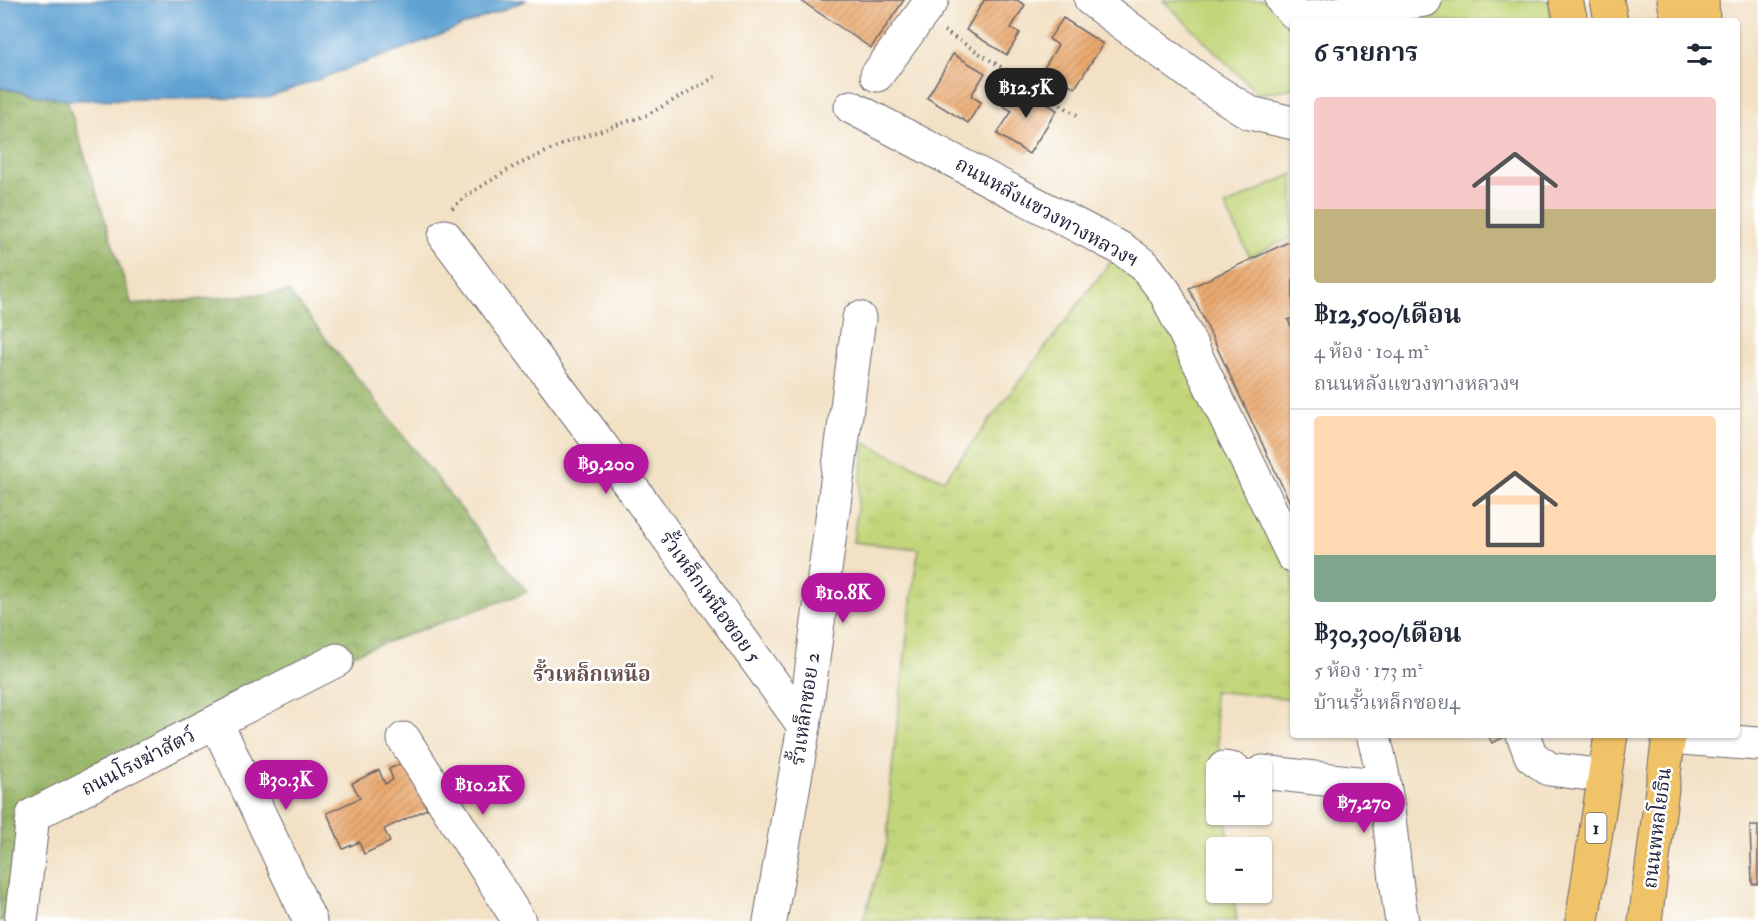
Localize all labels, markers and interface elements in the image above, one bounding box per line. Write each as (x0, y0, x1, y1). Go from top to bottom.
text: 6 รายการ (1314, 37, 1418, 69)
icon: filters (1683, 38, 1716, 71)
pin: ฿12.5K (977, 68, 1075, 119)
text: ฿12.5K (999, 75, 1053, 100)
icon: home (1461, 136, 1569, 244)
street label: ถนนหลังแขวงทางหลวงฯ (951, 151, 1143, 273)
text: ฿12,500/เดือน (1314, 299, 1461, 331)
text: 4 ห้อง · 104 m² (1314, 339, 1429, 364)
text: ถนนหลังแขวงทางหลวงฯ (1314, 371, 1520, 396)
pin: ฿9,200 (557, 444, 655, 495)
text: ฿9,200 (578, 451, 634, 476)
icon: home (1461, 455, 1569, 563)
street label: รั้วเหล็กเหนือซอย 5 (654, 524, 769, 668)
pin: ฿10.8K (794, 573, 892, 624)
text: ฿10.8K (815, 580, 871, 605)
text: ฿30,300/เดือน (1314, 618, 1461, 650)
street label: รั้วเหล็กซอย 2 (782, 650, 825, 767)
district label: รั้วเหล็กเหนือ (533, 658, 651, 688)
text: 5 ห้อง · 173 m² (1314, 658, 1423, 683)
text: บ้านรั้วเหล็กซอย4 (1314, 690, 1460, 715)
street label: ถนนโรงฆ่าสัตว์ (76, 721, 200, 801)
map controls (1206, 759, 1272, 903)
button: + (1206, 759, 1272, 825)
pin: ฿30.3K (237, 760, 335, 811)
pin: ฿10.2K (434, 765, 532, 816)
street label: ถนนพหลโยธิน (1635, 766, 1677, 890)
text: ฿30.3K (259, 767, 313, 792)
text: ฿10.2K (455, 772, 511, 797)
pin: ฿7,270 (1315, 783, 1413, 834)
text: ฿7,270 (1337, 790, 1391, 815)
road number: 1 (1586, 813, 1606, 843)
button: − (1206, 837, 1272, 903)

